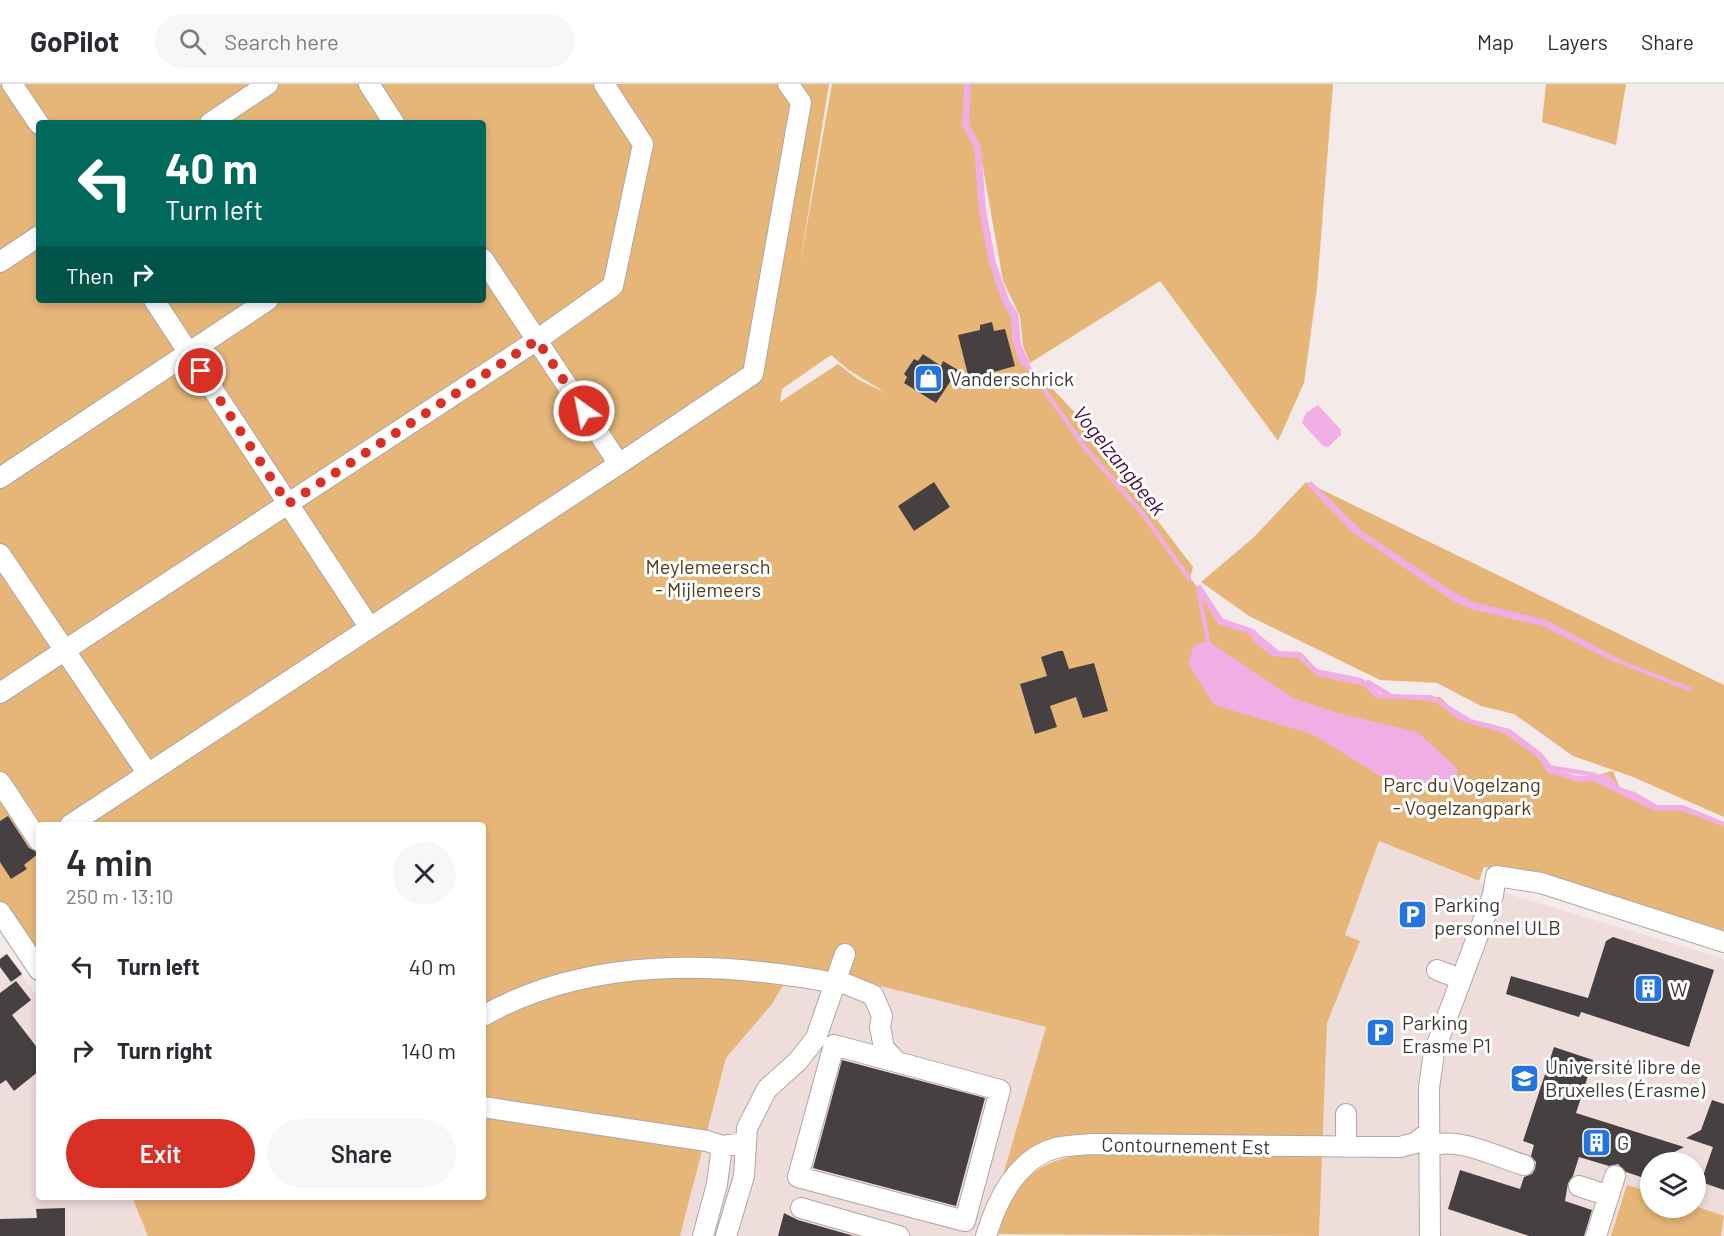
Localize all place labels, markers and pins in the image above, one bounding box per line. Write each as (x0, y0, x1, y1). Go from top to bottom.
pin (175, 345, 226, 396)
shop icon: Vanderschrick (913, 362, 945, 394)
place label: Vanderschrick (950, 366, 1074, 390)
place label: Parking personnel ULB (1434, 892, 1561, 939)
parking icon: Parking personnel ULB (1397, 899, 1429, 931)
building icon: W (1633, 973, 1665, 1005)
place label: W (1670, 977, 1688, 1001)
place label: Parking Erasme P1 (1402, 1010, 1491, 1057)
parking icon: Parking Erasme P1 (1365, 1017, 1397, 1049)
place label: Université libre de Bruxelles (Érasme) (1545, 1054, 1706, 1101)
school or university icon: Université libre de Bruxelles (Érasme) (1508, 1062, 1540, 1094)
building icon: G (1580, 1126, 1612, 1158)
place label: G (1617, 1130, 1629, 1154)

